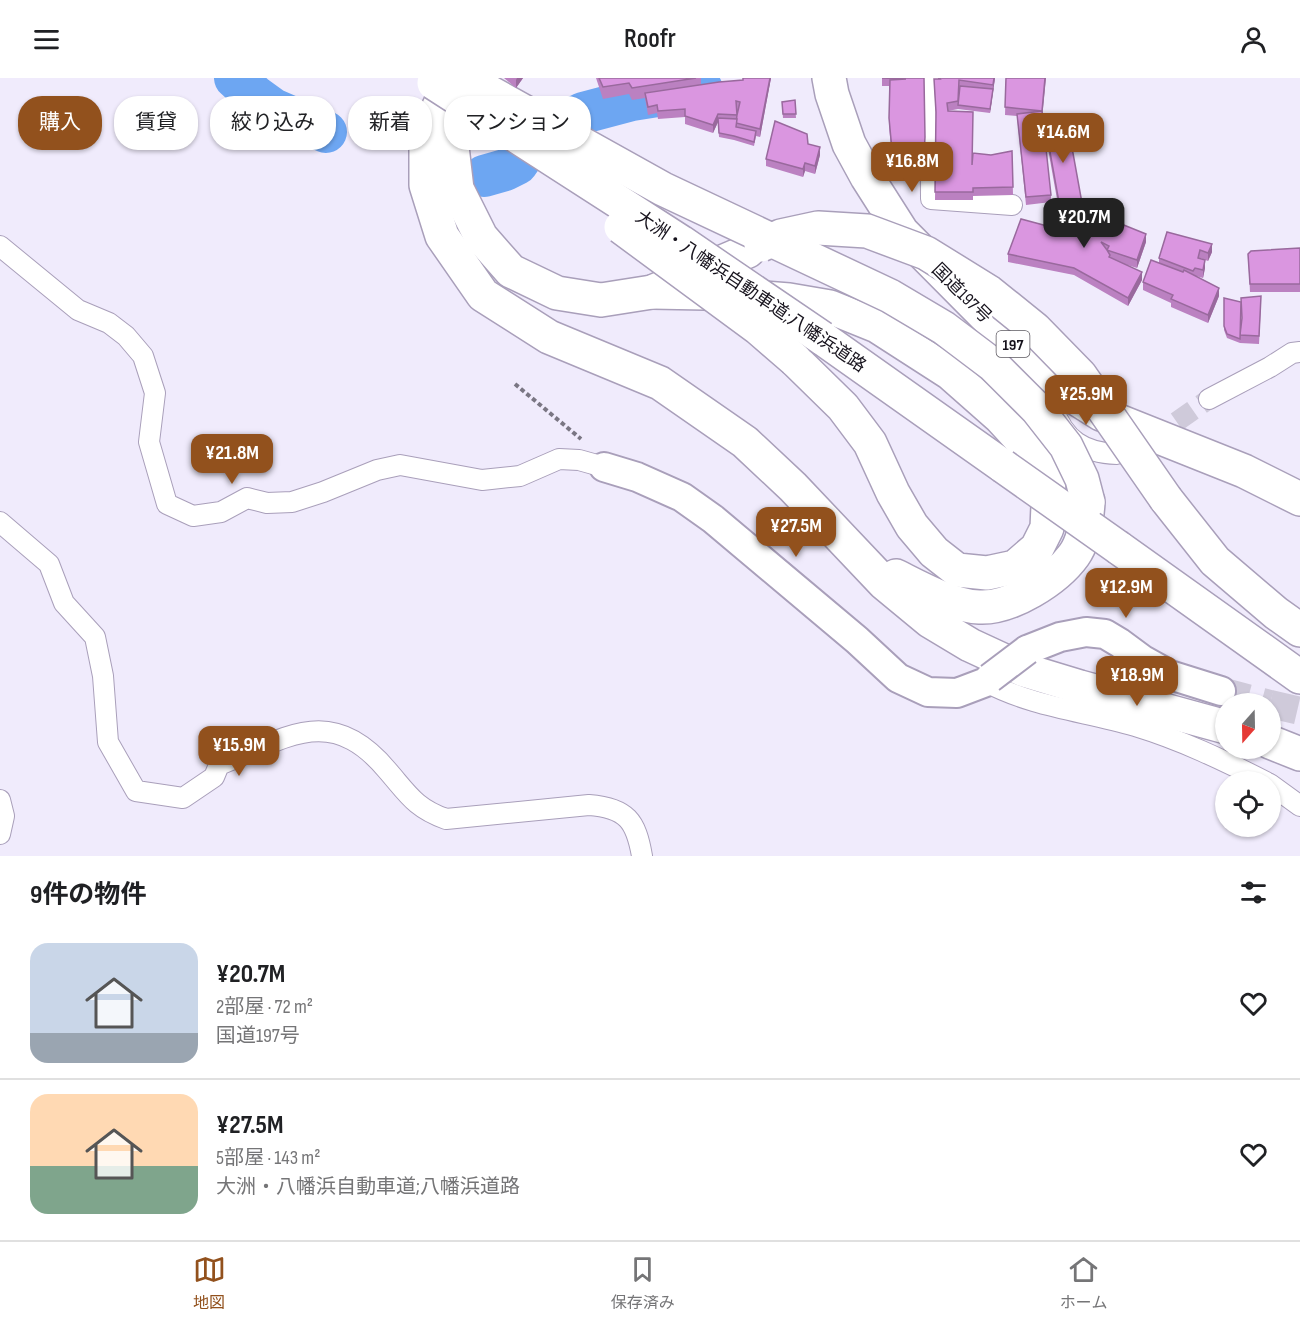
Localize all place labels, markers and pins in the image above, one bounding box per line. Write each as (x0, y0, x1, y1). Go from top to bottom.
pin: ¥14.6M (1014, 113, 1112, 164)
pin: ¥16.8M (863, 142, 961, 193)
pin: ¥20.7M (1035, 198, 1133, 249)
pin: ¥25.9M (1037, 375, 1135, 426)
pin: ¥21.8M (183, 434, 281, 485)
pin: ¥27.5M (747, 507, 845, 558)
pin: ¥12.9M (1077, 568, 1175, 619)
pin: ¥18.9M (1088, 656, 1186, 707)
pin: ¥15.9M (190, 726, 288, 777)

